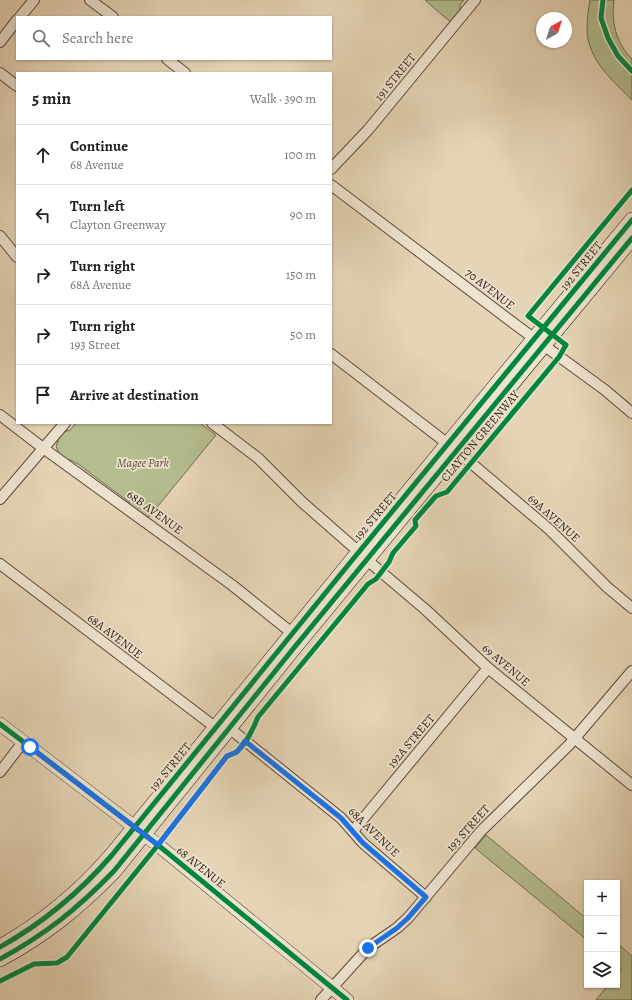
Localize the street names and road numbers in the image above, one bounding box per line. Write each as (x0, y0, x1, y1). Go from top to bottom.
street label: 191 STREET (371, 49, 419, 104)
street label: 192 STREET (556, 238, 606, 294)
street label: 70 AVENUE (462, 265, 518, 313)
street label: CLAYTON GREENWAY (437, 387, 523, 485)
street label: 68B AVENUE (124, 486, 186, 538)
street label: 192 STREET (350, 488, 400, 544)
street label: 69A AVENUE (524, 490, 584, 546)
street label: 68A AVENUE (84, 610, 146, 662)
street label: 69 AVENUE (479, 640, 533, 690)
street label: 192A STREET (384, 710, 439, 771)
street label: 192 STREET (145, 739, 195, 795)
street label: 193 STREET (443, 801, 494, 855)
street label: 68A AVENUE (345, 803, 403, 861)
street label: 68 AVENUE (173, 842, 229, 892)

